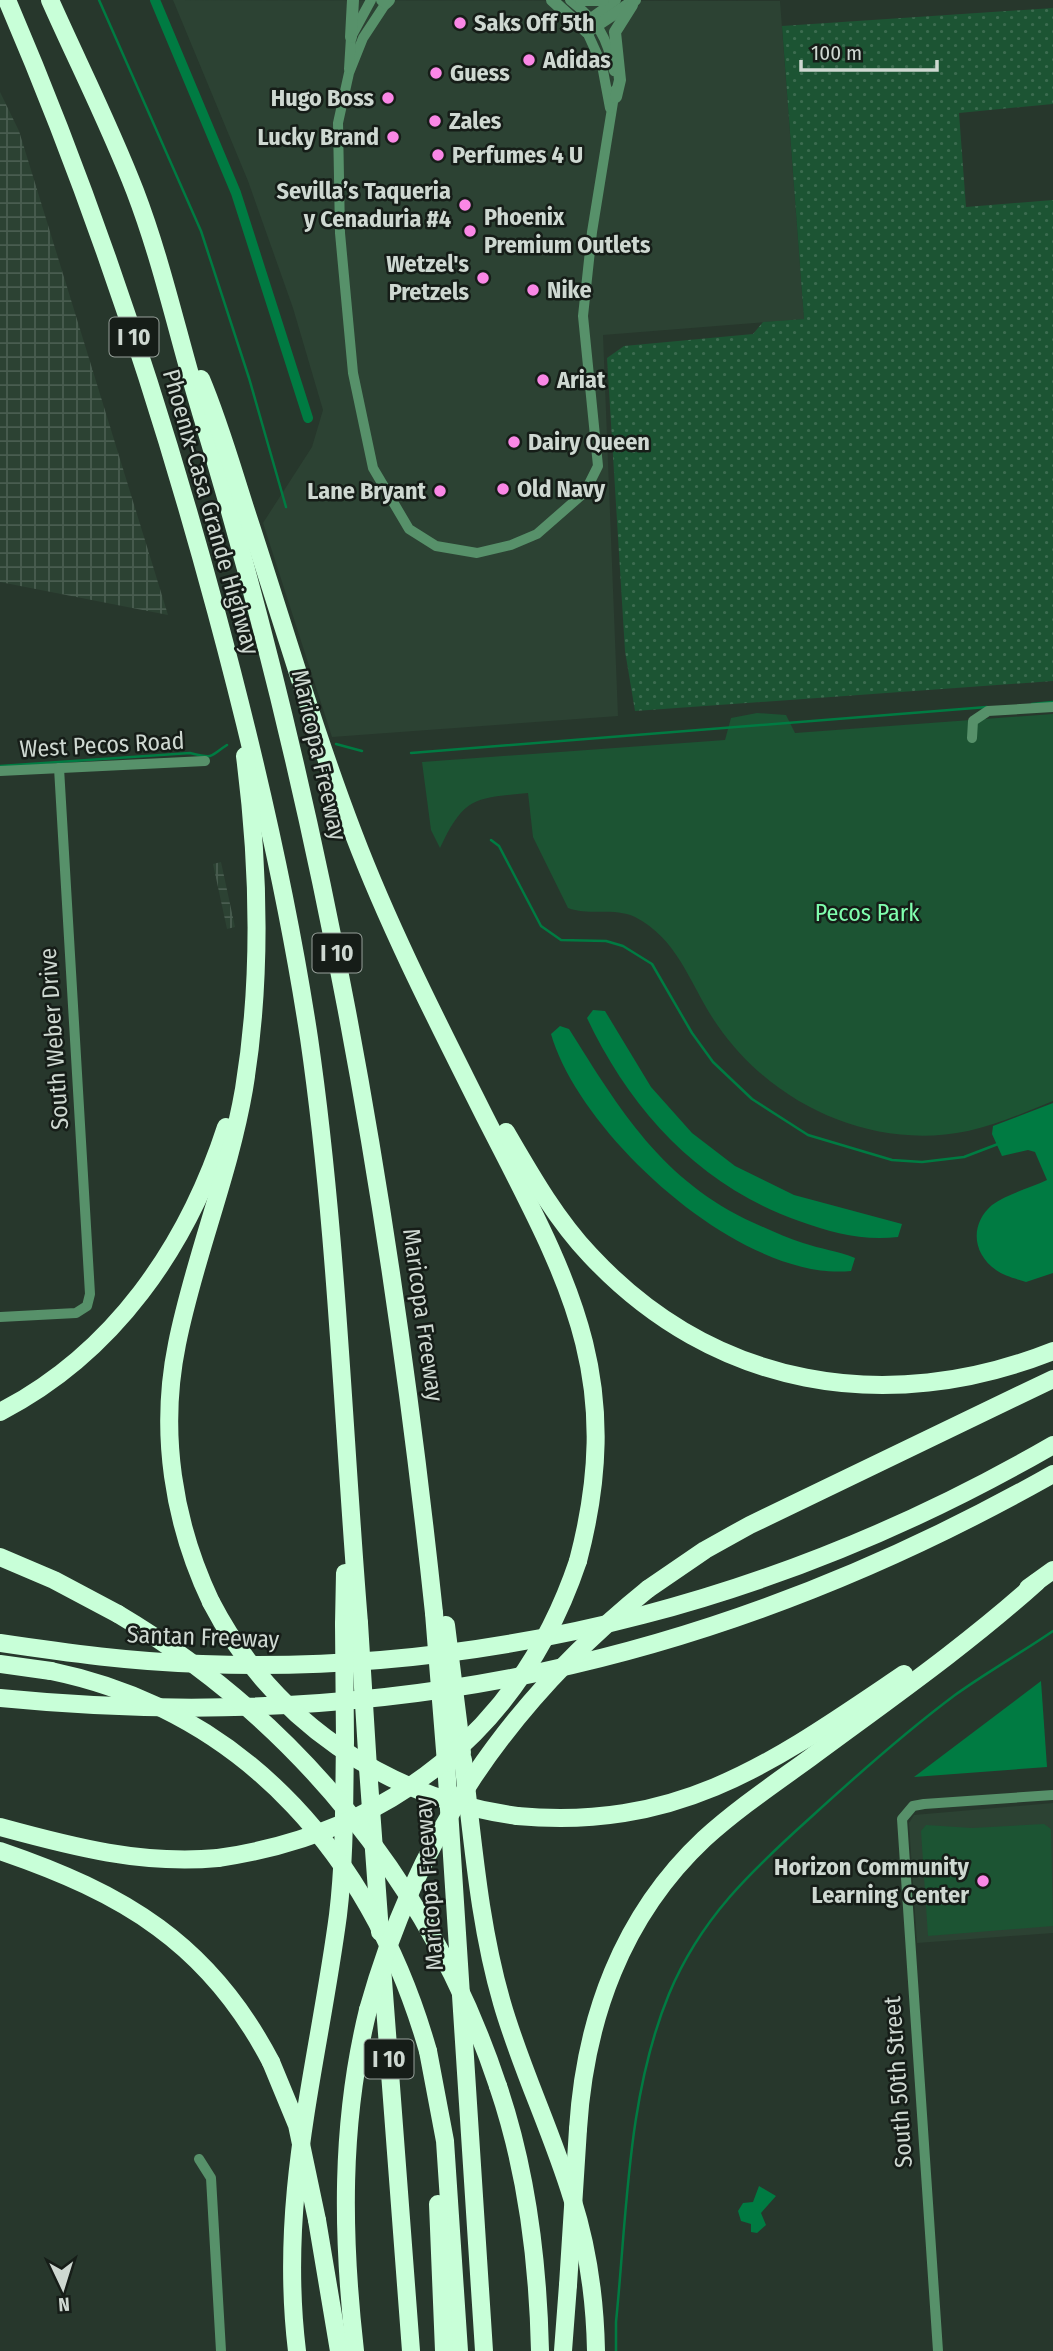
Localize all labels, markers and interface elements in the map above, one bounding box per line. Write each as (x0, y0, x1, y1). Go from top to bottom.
place label: Saks Off 5th (474, 9, 594, 37)
marker: Saks Off 5th (452, 15, 468, 31)
scale bar (801, 28, 937, 72)
text: 100 m (811, 40, 862, 66)
place label: Adidas (542, 46, 611, 74)
marker: Adidas (521, 52, 537, 68)
place label: Guess (450, 59, 510, 87)
marker: Guess (428, 65, 444, 81)
place label: Hugo Boss (271, 84, 374, 112)
marker: Hugo Boss (380, 90, 396, 106)
place label: Zales (449, 107, 502, 135)
marker: Zales (427, 113, 443, 129)
place label: Lucky Brand (258, 123, 379, 151)
marker: Lucky Brand (385, 129, 401, 145)
place label: Perfumes 4 U (452, 141, 583, 169)
marker: Perfumes 4 U (430, 147, 446, 163)
place label: Sevilla’s Taqueria y Cenaduria #4 (277, 177, 451, 233)
marker: Sevilla’s Taqueria y Cenaduria #4 (457, 197, 473, 213)
place label: Phoenix Premium Outlets (484, 203, 651, 259)
marker: Phoenix Premium Outlets (462, 223, 478, 239)
place label: Wetzel's Pretzels (386, 250, 469, 306)
marker: Wetzel's Pretzels (475, 270, 491, 286)
place label: Nike (547, 276, 592, 304)
marker: Nike (525, 282, 541, 298)
road number: I 10 (110, 318, 158, 356)
street label: Phoenix-Casa Grande Highway (157, 366, 265, 658)
place label: Ariat (556, 366, 606, 394)
marker: Ariat (535, 372, 551, 388)
place label: Dairy Queen (528, 428, 650, 456)
marker: Dairy Queen (506, 434, 522, 450)
place label: Old Navy (517, 475, 606, 503)
place label: Lane Bryant (307, 477, 427, 505)
marker: Old Navy (495, 481, 511, 497)
marker: Lane Bryant (432, 483, 448, 499)
street label: Maricopa Freeway (286, 667, 352, 843)
street label: West Pecos Road (19, 727, 185, 763)
park label: Pecos Park (815, 899, 920, 927)
road number: I 10 (312, 934, 362, 972)
street label: South Weber Drive (34, 947, 74, 1131)
street label: Maricopa Freeway (397, 1227, 449, 1404)
street label: Santan Freeway (126, 1620, 280, 1654)
street label: Maricopa Freeway (409, 1796, 449, 1972)
place label: Horizon Community Learning Center (774, 1853, 970, 1909)
marker: Horizon Community Learning Center (975, 1873, 991, 1889)
street label: South 50th Street (878, 1995, 918, 2169)
road number: I 10 (364, 2040, 414, 2078)
north arrow (28, 2253, 98, 2323)
text: N (58, 2293, 71, 2316)

